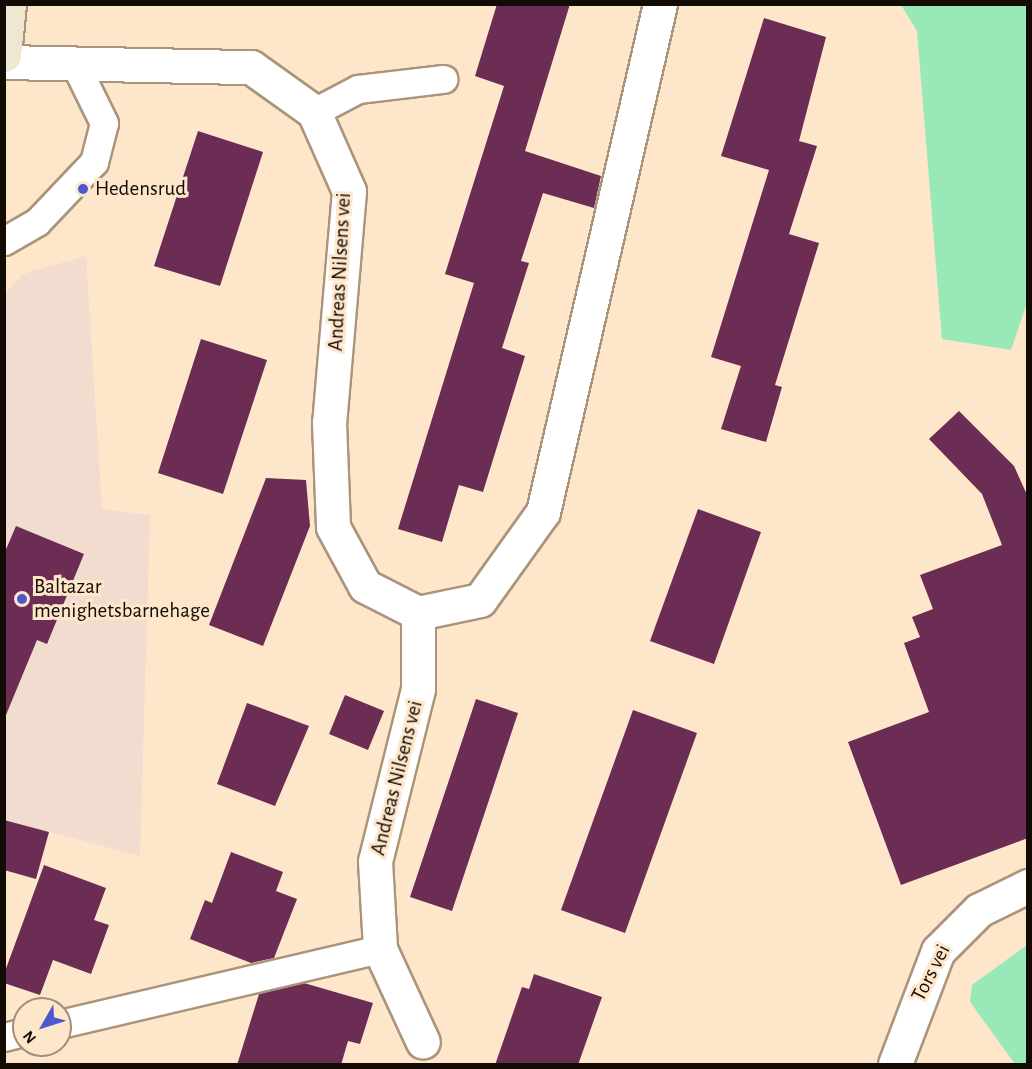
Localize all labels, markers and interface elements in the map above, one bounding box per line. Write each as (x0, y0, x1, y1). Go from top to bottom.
place label: Hedensrud (95, 176, 186, 202)
marker: Hedensrud (76, 182, 90, 196)
street label: Andreas Nilsens vei (323, 192, 357, 352)
place label: Baltazar menighetsbarnehage (34, 574, 210, 624)
marker: Baltazar menighetsbarnehage (15, 592, 29, 606)
street label: Andreas Nilsens vei (366, 698, 428, 858)
street label: Tors vei (906, 940, 956, 1006)
north arrow (12, 997, 72, 1057)
text: N (20, 1028, 39, 1046)

